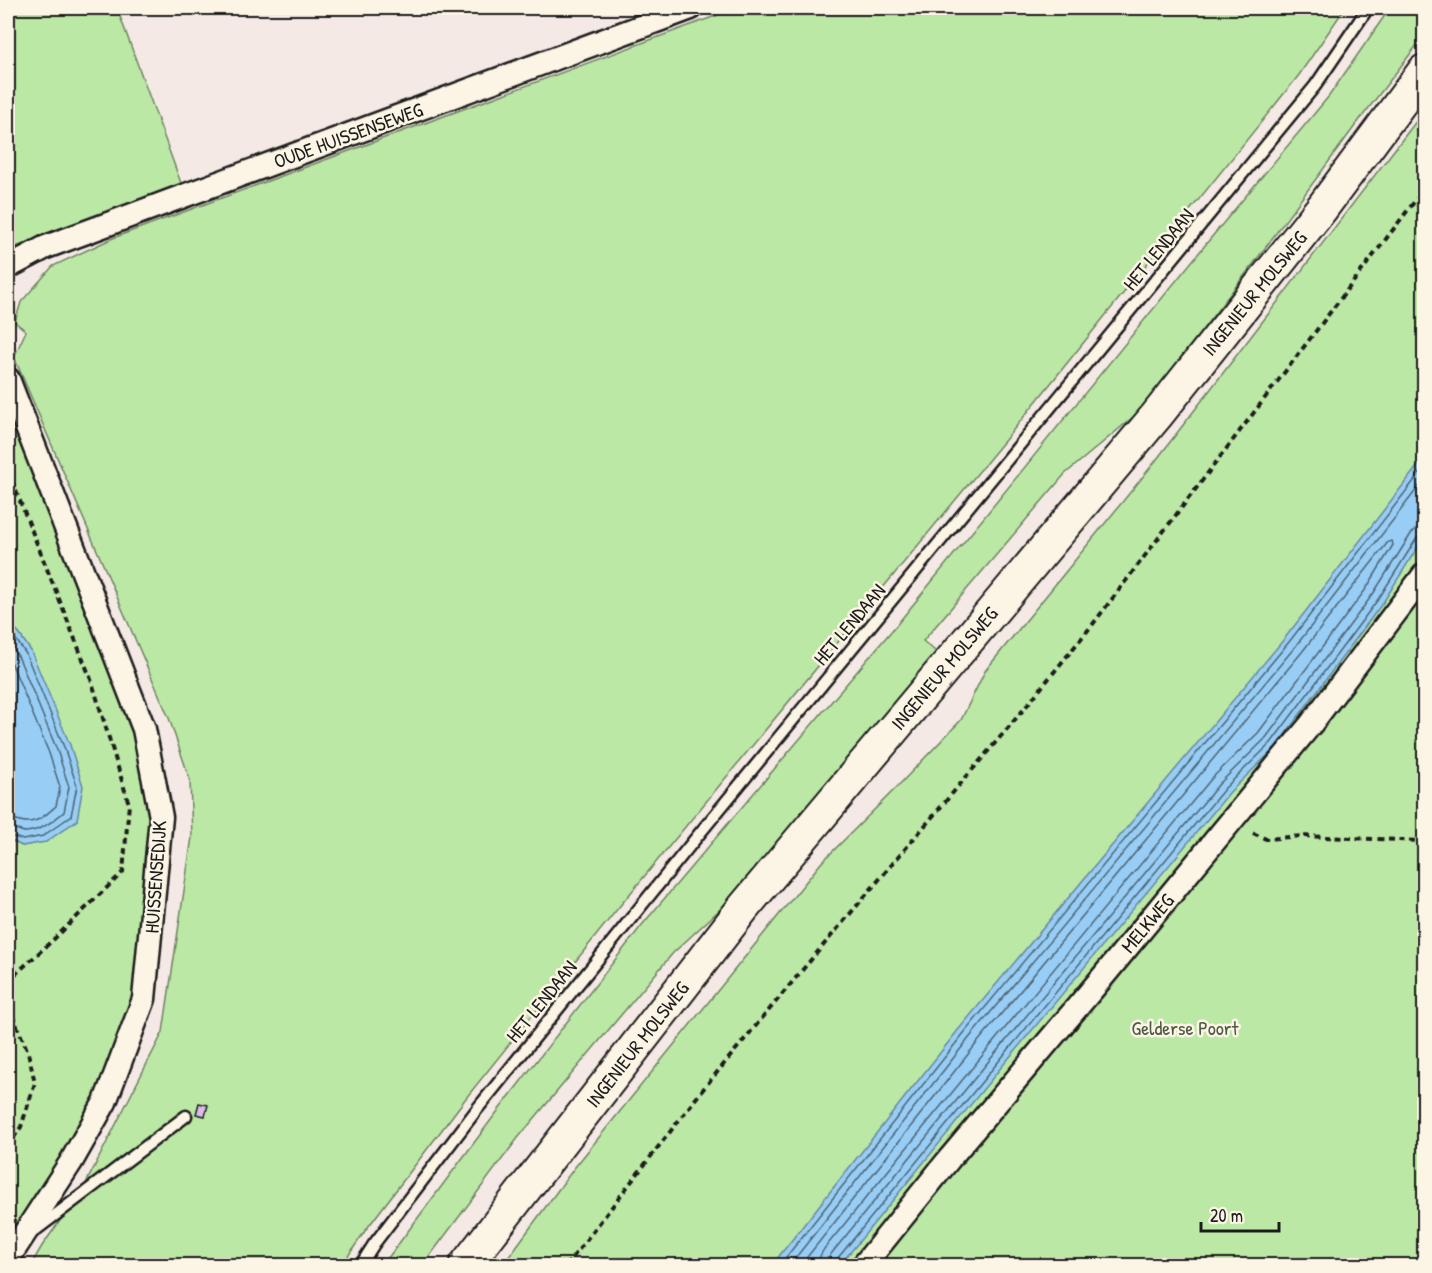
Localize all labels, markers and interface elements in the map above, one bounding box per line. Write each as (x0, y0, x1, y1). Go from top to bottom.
street label: OUDE HUISSENSEWEG (270, 95, 427, 174)
street label: HET LENDAAN (1116, 202, 1200, 296)
street label: INGENIEUR MOLSWEG (1195, 225, 1313, 361)
street label: HET LENDAAN (807, 577, 891, 671)
street label: INGENIEUR MOLSWEG (884, 600, 1004, 735)
street label: HUISSENSEDIJK (138, 819, 172, 934)
street label: MELKWEG (1114, 887, 1180, 958)
street label: HET LENDAAN (499, 954, 583, 1048)
street label: INGENIEUR MOLSWEG (579, 975, 695, 1113)
park label: Gelderse Poort (1132, 1014, 1240, 1041)
scale bar (1201, 1195, 1279, 1233)
text: 20 m (1210, 1203, 1243, 1228)

